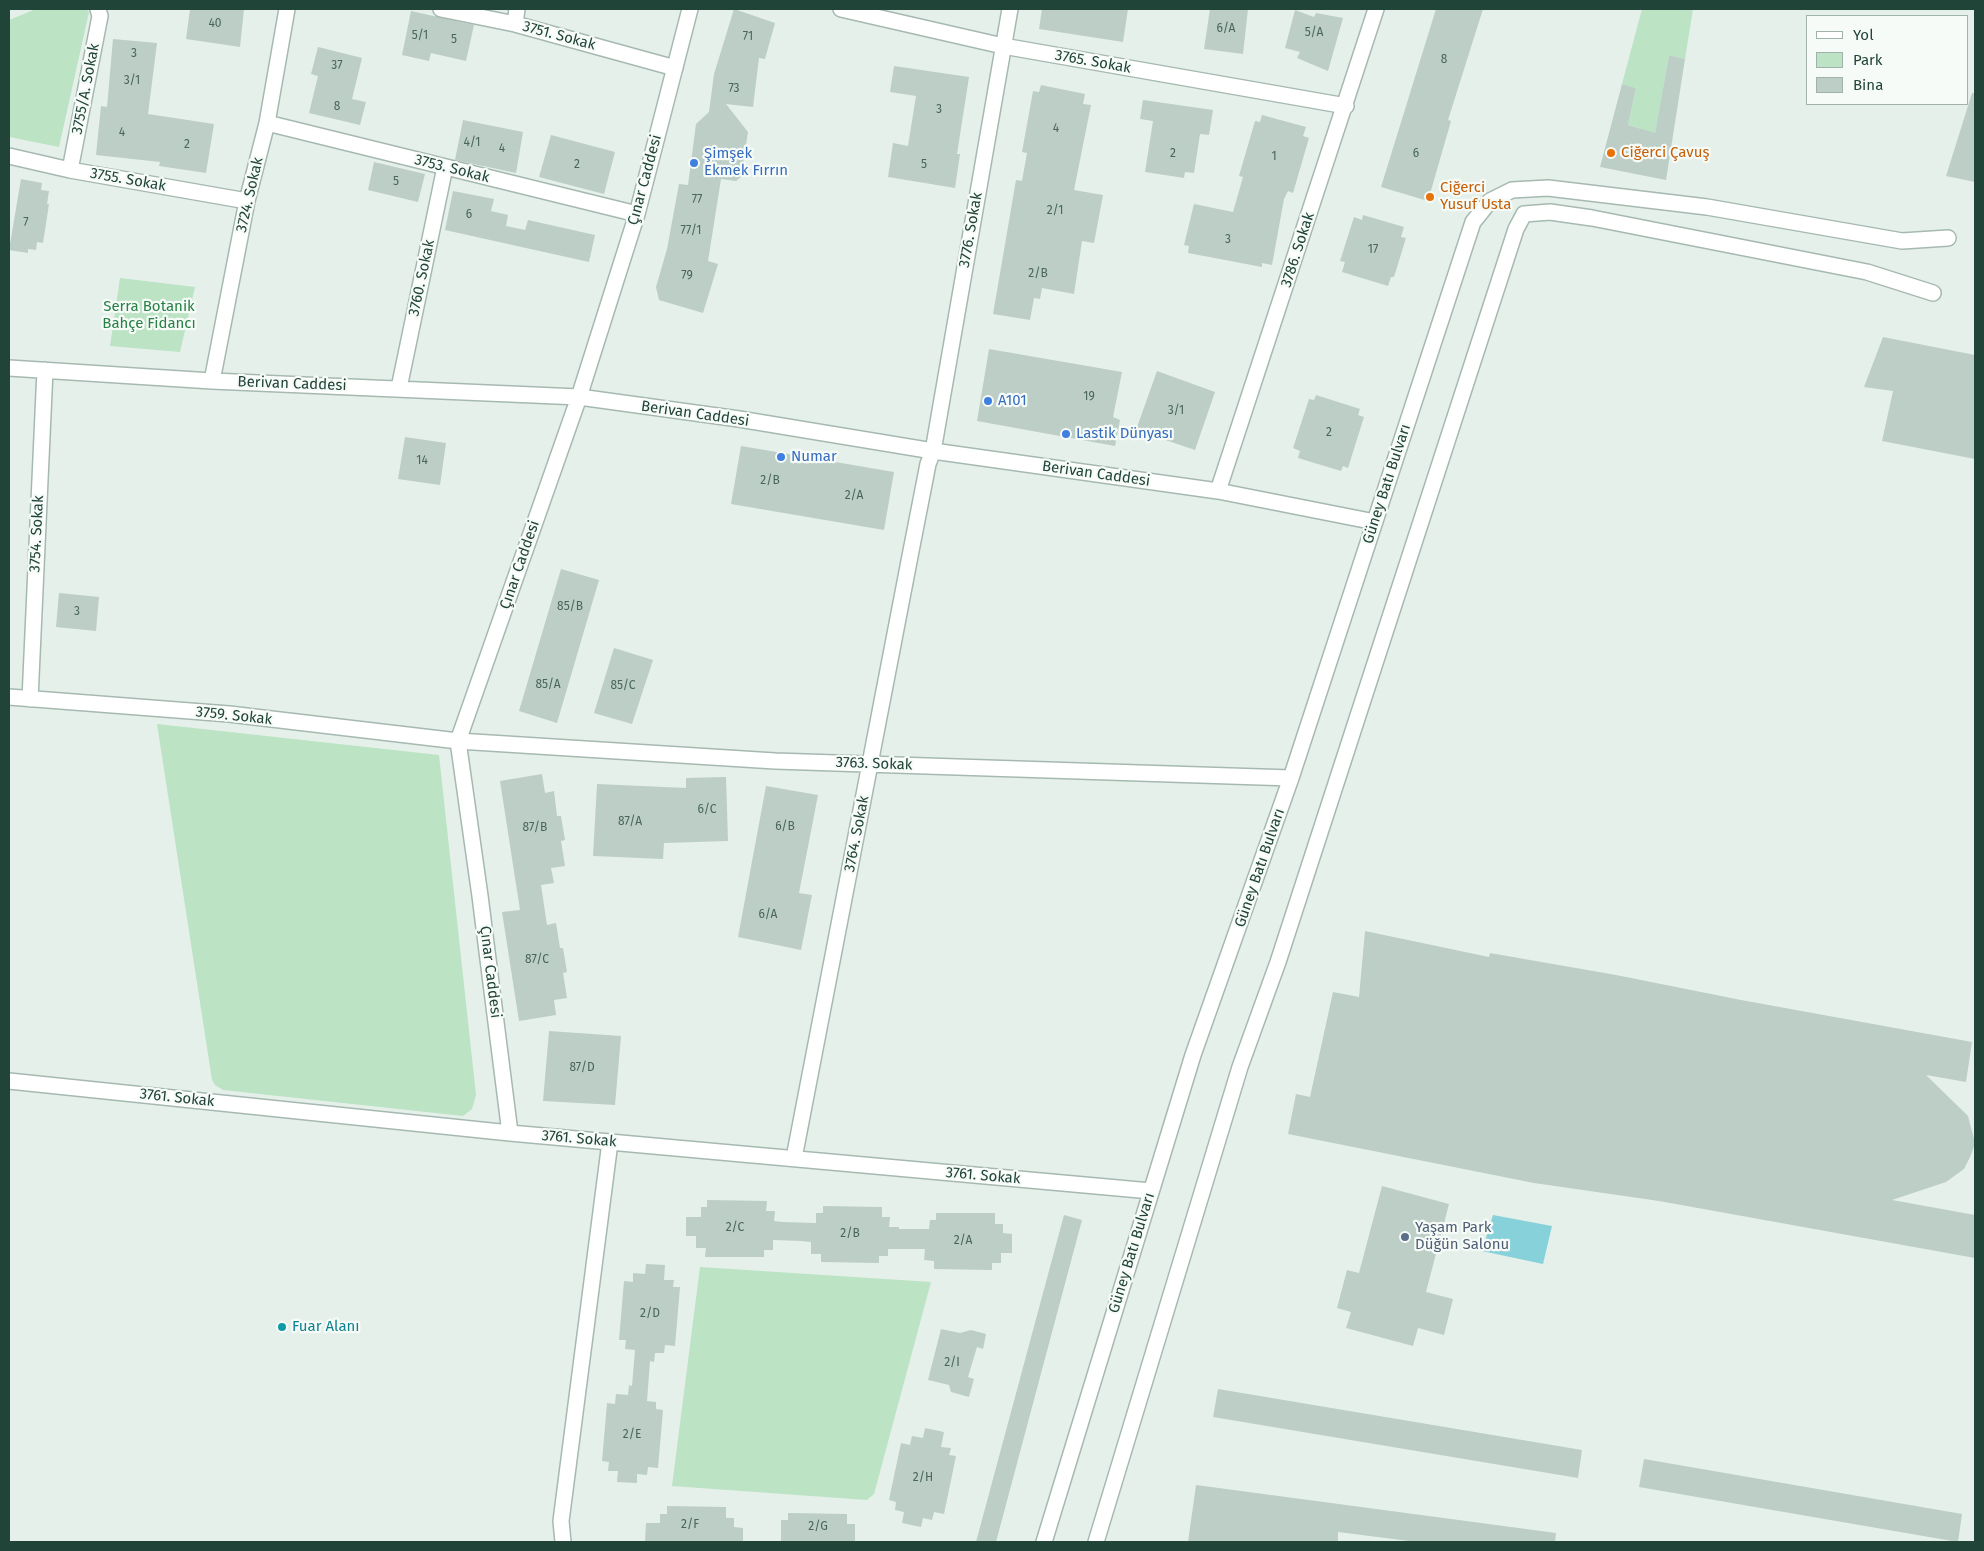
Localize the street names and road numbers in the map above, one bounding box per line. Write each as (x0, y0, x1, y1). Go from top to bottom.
street label: 3751. Sokak (520, 18, 598, 54)
street label: 3755/A. Sokak (68, 42, 104, 136)
street label: 3765. Sokak (1054, 46, 1132, 78)
street label: Çınar Caddesi (624, 133, 666, 227)
street label: 3753. Sokak (413, 151, 491, 187)
street label: 3724. Sokak (233, 156, 267, 234)
street label: 3755. Sokak (89, 164, 167, 196)
street label: 3776. Sokak (956, 191, 986, 269)
street label: 3786. Sokak (1277, 210, 1319, 290)
street label: 3760. Sokak (405, 238, 439, 318)
street label: Berivan Caddesi (237, 373, 347, 395)
street label: Berivan Caddesi (640, 397, 750, 431)
street label: Güney Batı Bulvarı (1359, 422, 1415, 546)
street label: Berivan Caddesi (1041, 457, 1151, 491)
street label: 3754. Sokak (26, 495, 48, 573)
street label: Çınar Caddesi (496, 518, 544, 612)
street label: 3759. Sokak (195, 703, 273, 729)
street label: 3763. Sokak (835, 754, 913, 774)
street label: 3764. Sokak (841, 794, 873, 874)
street label: Güney Batı Bulvarı (1231, 806, 1289, 930)
street label: Çınar Caddesi (475, 925, 505, 1019)
street label: 3761. Sokak (139, 1085, 215, 1111)
street label: 3761. Sokak (541, 1127, 617, 1151)
street label: 3761. Sokak (945, 1164, 1021, 1188)
street label: Güney Batı Bulvarı (1105, 1191, 1159, 1315)

